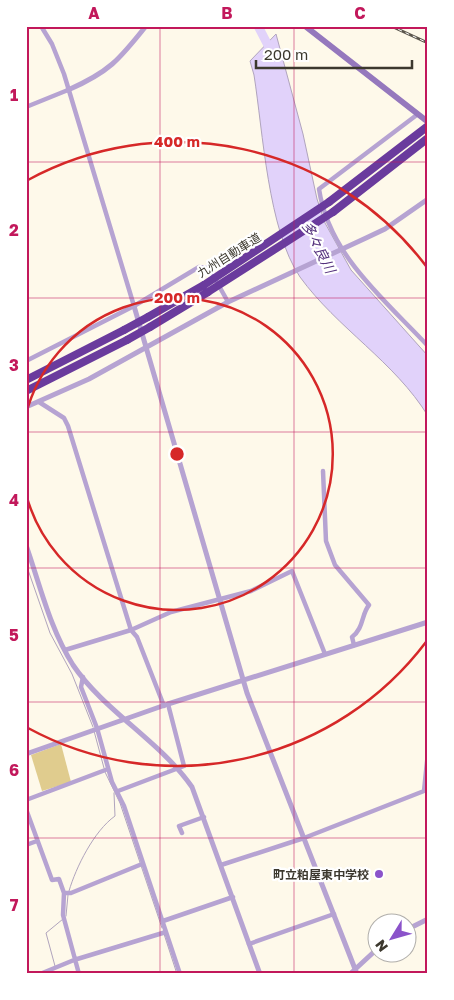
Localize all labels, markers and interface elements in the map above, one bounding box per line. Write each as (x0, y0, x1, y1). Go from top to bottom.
text: A (88, 3, 100, 23)
text: B (221, 3, 233, 23)
text: C (354, 3, 366, 23)
scale bar (256, 38, 413, 70)
text: 200 m (264, 45, 308, 63)
text: 1 (10, 85, 18, 105)
text: 400 m (154, 132, 200, 150)
water label: 多々良川 (299, 218, 340, 278)
text: 2 (9, 220, 19, 240)
street label: 九州自動車道 (194, 230, 264, 280)
text: 200 m (154, 288, 200, 306)
text: 3 (9, 355, 19, 375)
centre of rings (168, 445, 186, 463)
text: 4 (9, 490, 19, 510)
text: 5 (9, 625, 19, 645)
text: 6 (9, 760, 19, 780)
place label: 町立粕屋東中学校 (273, 867, 369, 882)
marker: 町立粕屋東中学校 (373, 868, 385, 880)
text: 7 (10, 895, 19, 915)
north arrow (366, 912, 416, 962)
text: N (371, 937, 391, 955)

